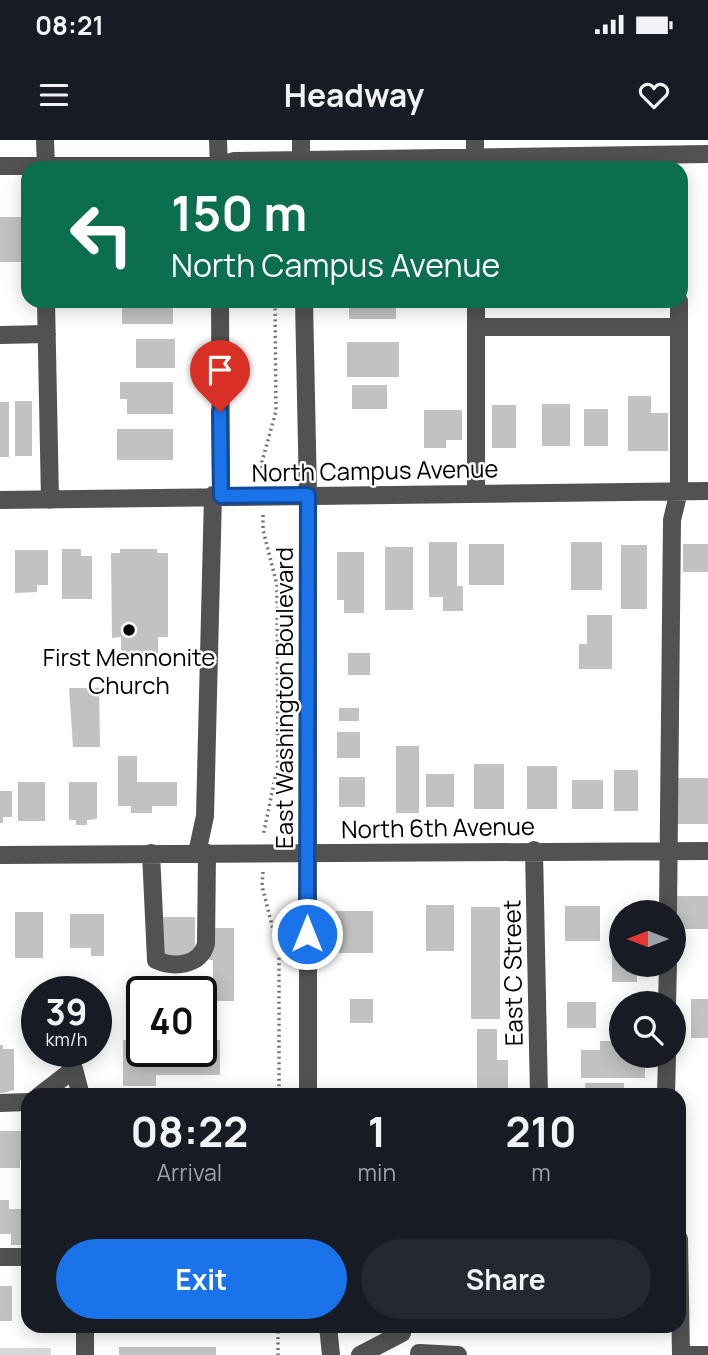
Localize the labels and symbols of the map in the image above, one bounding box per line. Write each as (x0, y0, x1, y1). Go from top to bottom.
pin (190, 340, 250, 412)
street label: North Campus Avenue (251, 451, 499, 489)
street label: East Washington Boulevard (267, 547, 300, 849)
marker: First Mennonite Church (121, 622, 137, 638)
place label: First Mennonite Church (43, 640, 215, 701)
street label: North 6th Avenue (341, 809, 535, 845)
position arrow (270, 897, 344, 971)
street label: East C Street (494, 899, 530, 1047)
north arrow (609, 900, 686, 976)
speed limit sign: 40 (126, 976, 217, 1067)

